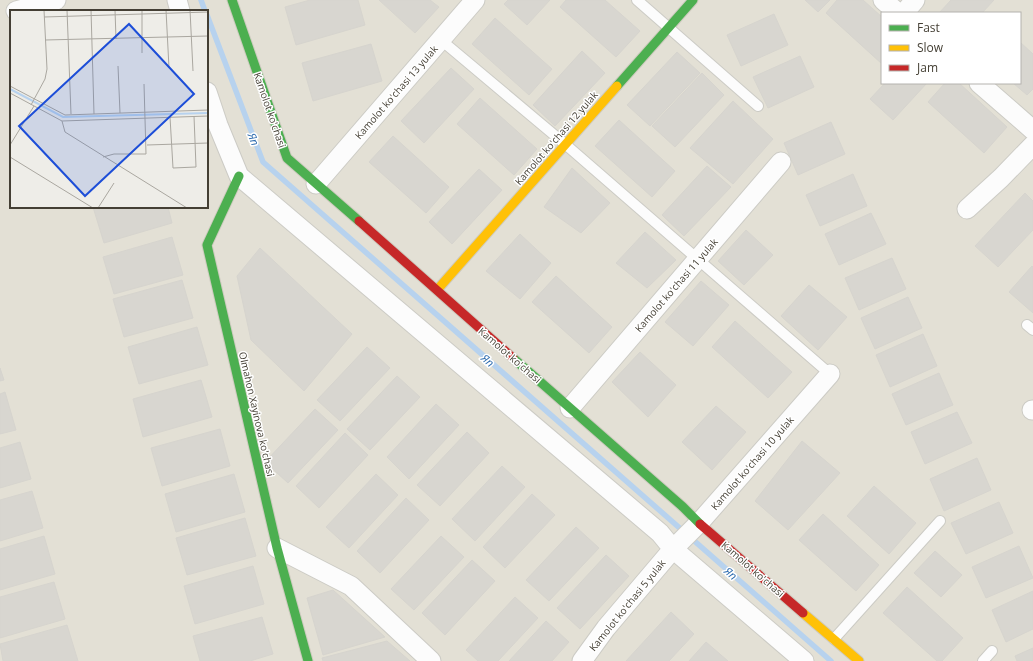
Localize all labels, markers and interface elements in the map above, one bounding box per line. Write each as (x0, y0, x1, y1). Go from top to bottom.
inset map (10, 10, 208, 208)
legend (881, 12, 1021, 84)
text: Fast (917, 19, 940, 36)
text: Slow (917, 39, 944, 56)
street label: Kamolot ko'chasi 13 yulak (351, 42, 441, 142)
text: Jam (916, 59, 938, 76)
street label: Kamolot ko'chasi (251, 70, 289, 150)
street label: Kamolot ko'chasi 12 yulak (511, 88, 601, 188)
water label: Яп (244, 129, 263, 148)
street label: Kamolot ko'chasi 11 yulak (631, 235, 721, 335)
street label: Kamolot ko'chasi (476, 324, 544, 386)
street label: Olmahon Xayinova ko'chasi (236, 350, 278, 478)
water label: Яп (478, 350, 498, 370)
street label: Kamolot ko'chasi 10 yulak (707, 413, 797, 513)
street label: Kamolot ko'chasi (719, 538, 787, 600)
street label: Kamolot ko'chasi 5 yulak (586, 556, 669, 654)
water label: Яп (721, 563, 741, 583)

